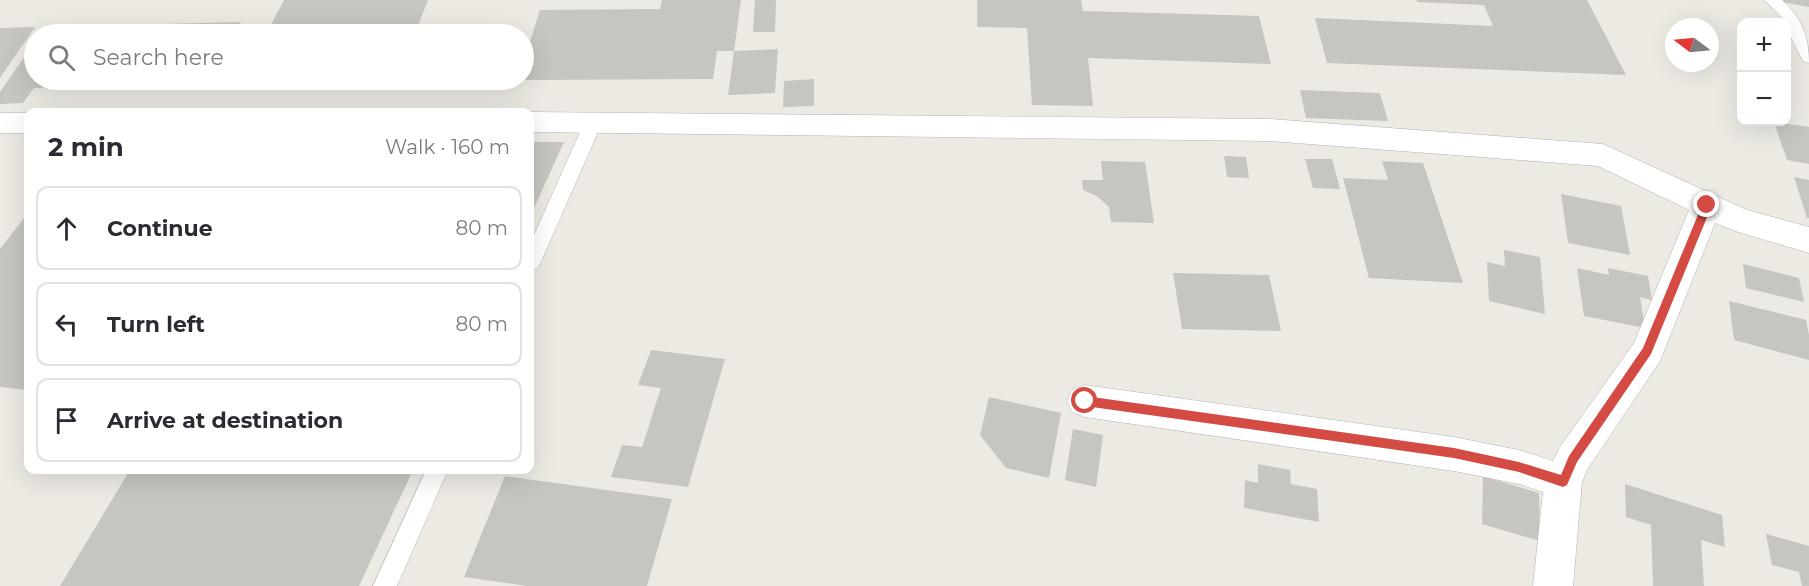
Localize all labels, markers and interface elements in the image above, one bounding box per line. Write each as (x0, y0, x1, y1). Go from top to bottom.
north arrow (1665, 18, 1719, 72)
map controls (1737, 18, 1791, 126)
button: + (1737, 18, 1791, 72)
search box (24, 24, 534, 90)
icon: search (45, 41, 78, 74)
text: Search here (93, 44, 224, 71)
button: − (1737, 72, 1791, 126)
text: 2 min (48, 131, 124, 163)
text: Walk · 160 m (385, 135, 510, 159)
route end (1693, 191, 1719, 217)
icon: ahead (50, 212, 83, 245)
text: Continue (107, 215, 213, 242)
text: 80 m (456, 216, 508, 240)
icon: left (50, 308, 83, 341)
text: Turn left (107, 311, 205, 338)
text: 80 m (456, 312, 508, 336)
route start (1071, 387, 1097, 413)
icon: arrive (50, 404, 83, 437)
text: Arrive at destination (107, 407, 343, 434)

